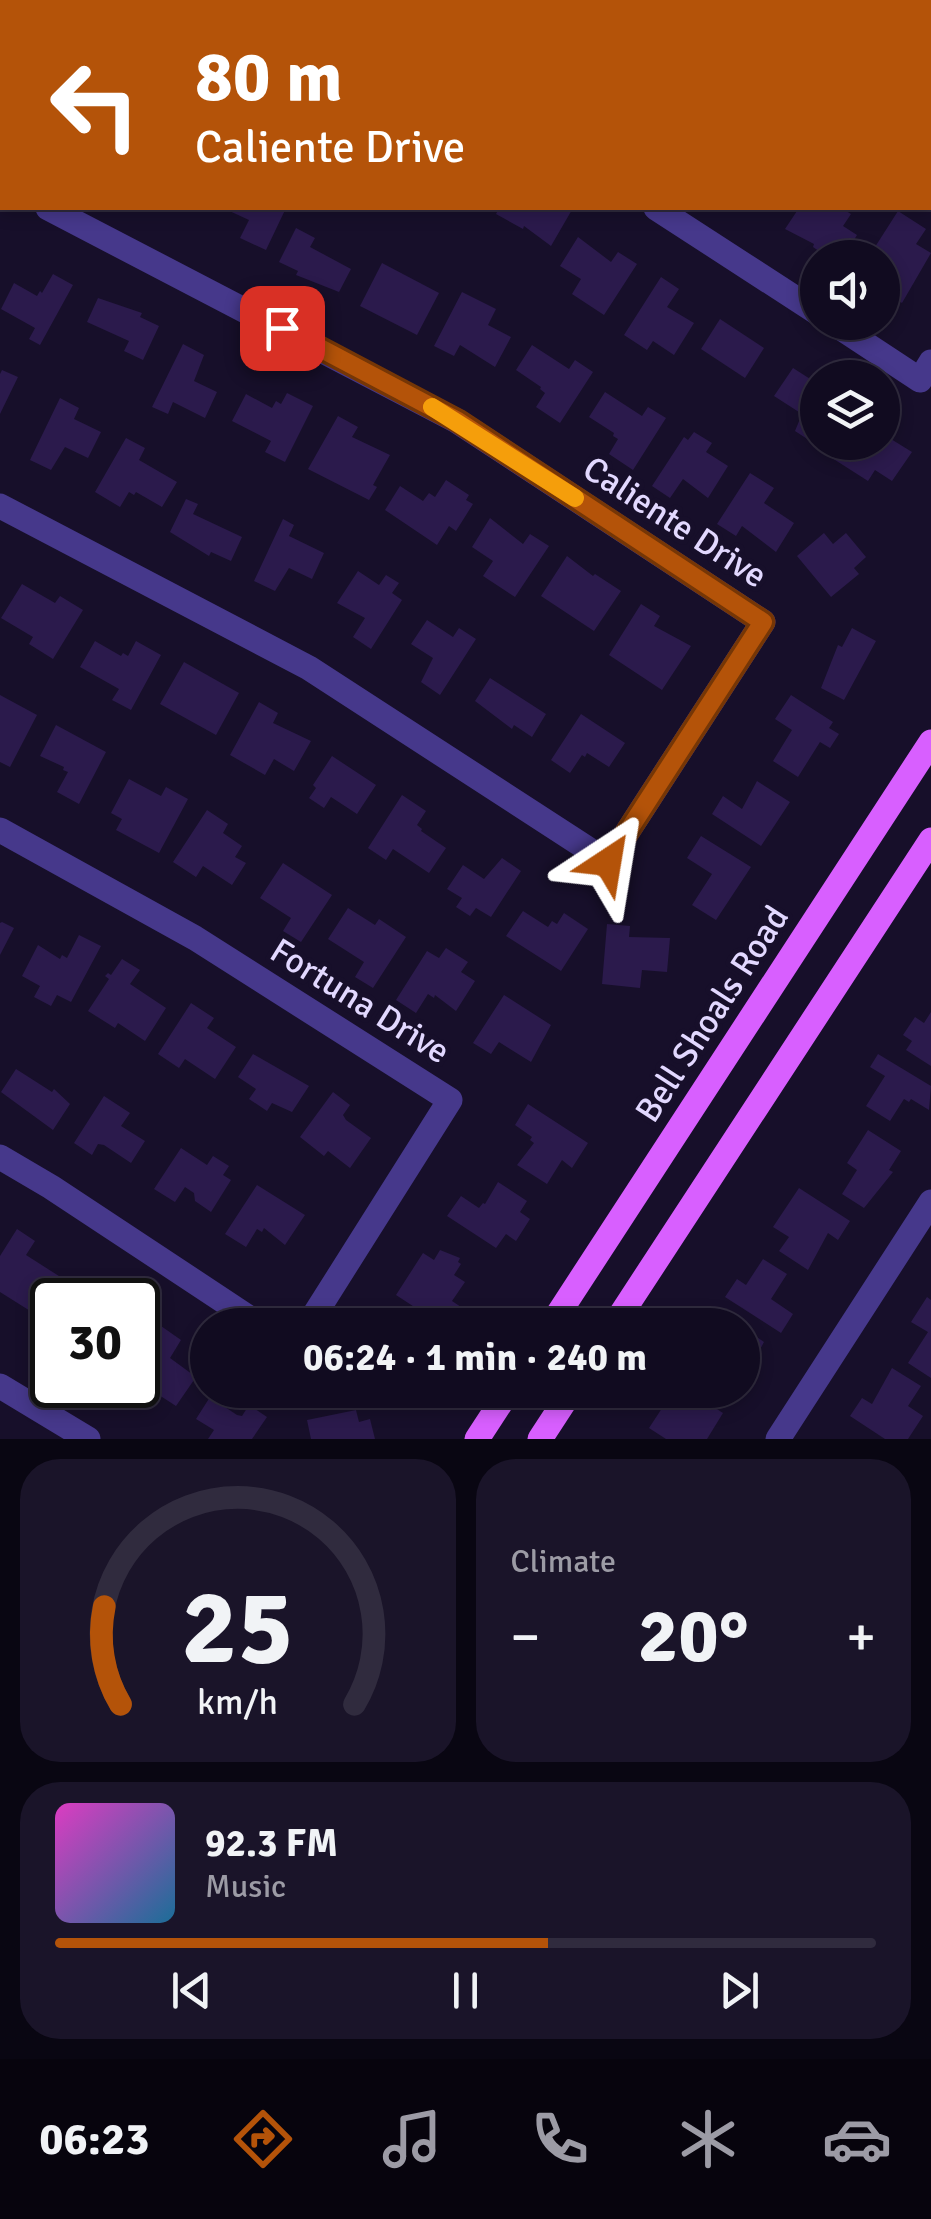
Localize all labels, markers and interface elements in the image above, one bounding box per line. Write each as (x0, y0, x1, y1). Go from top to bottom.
text: 80 m (195, 34, 343, 120)
icon: left (30, 40, 160, 170)
text: Caliente Drive (195, 120, 465, 175)
map controls (800, 240, 900, 460)
button: sound (800, 240, 900, 340)
pin (240, 286, 325, 371)
icon: arrive (255, 301, 310, 356)
button: layers (800, 360, 900, 460)
street label: Caliente Drive (575, 447, 775, 597)
position arrow (556, 810, 660, 914)
street label: Bell Shoals Road (626, 898, 798, 1130)
street label: Fortuna Drive (262, 929, 458, 1073)
speed limit sign: 30 (30, 1278, 160, 1408)
text: 06:24 · 1 min · 240 m (303, 1334, 647, 1381)
text: Climate (511, 1542, 616, 1581)
text: 25 (182, 1564, 294, 1692)
text: 20° (638, 1590, 749, 1683)
text: − (511, 1603, 540, 1671)
text: + (846, 1603, 876, 1671)
text: km/h (197, 1680, 278, 1724)
text: 92.3 FM (205, 1820, 338, 1867)
text: Music (205, 1867, 286, 1906)
icon: previous (164, 1963, 219, 2018)
icon: pause (438, 1963, 493, 2018)
icon: next (712, 1963, 767, 2018)
icon: directions (228, 2104, 298, 2174)
icon: music (377, 2104, 447, 2174)
icon: phone (525, 2104, 595, 2174)
icon: climate (673, 2104, 743, 2174)
icon: car (822, 2104, 892, 2174)
text: 06:23 (39, 2112, 150, 2167)

